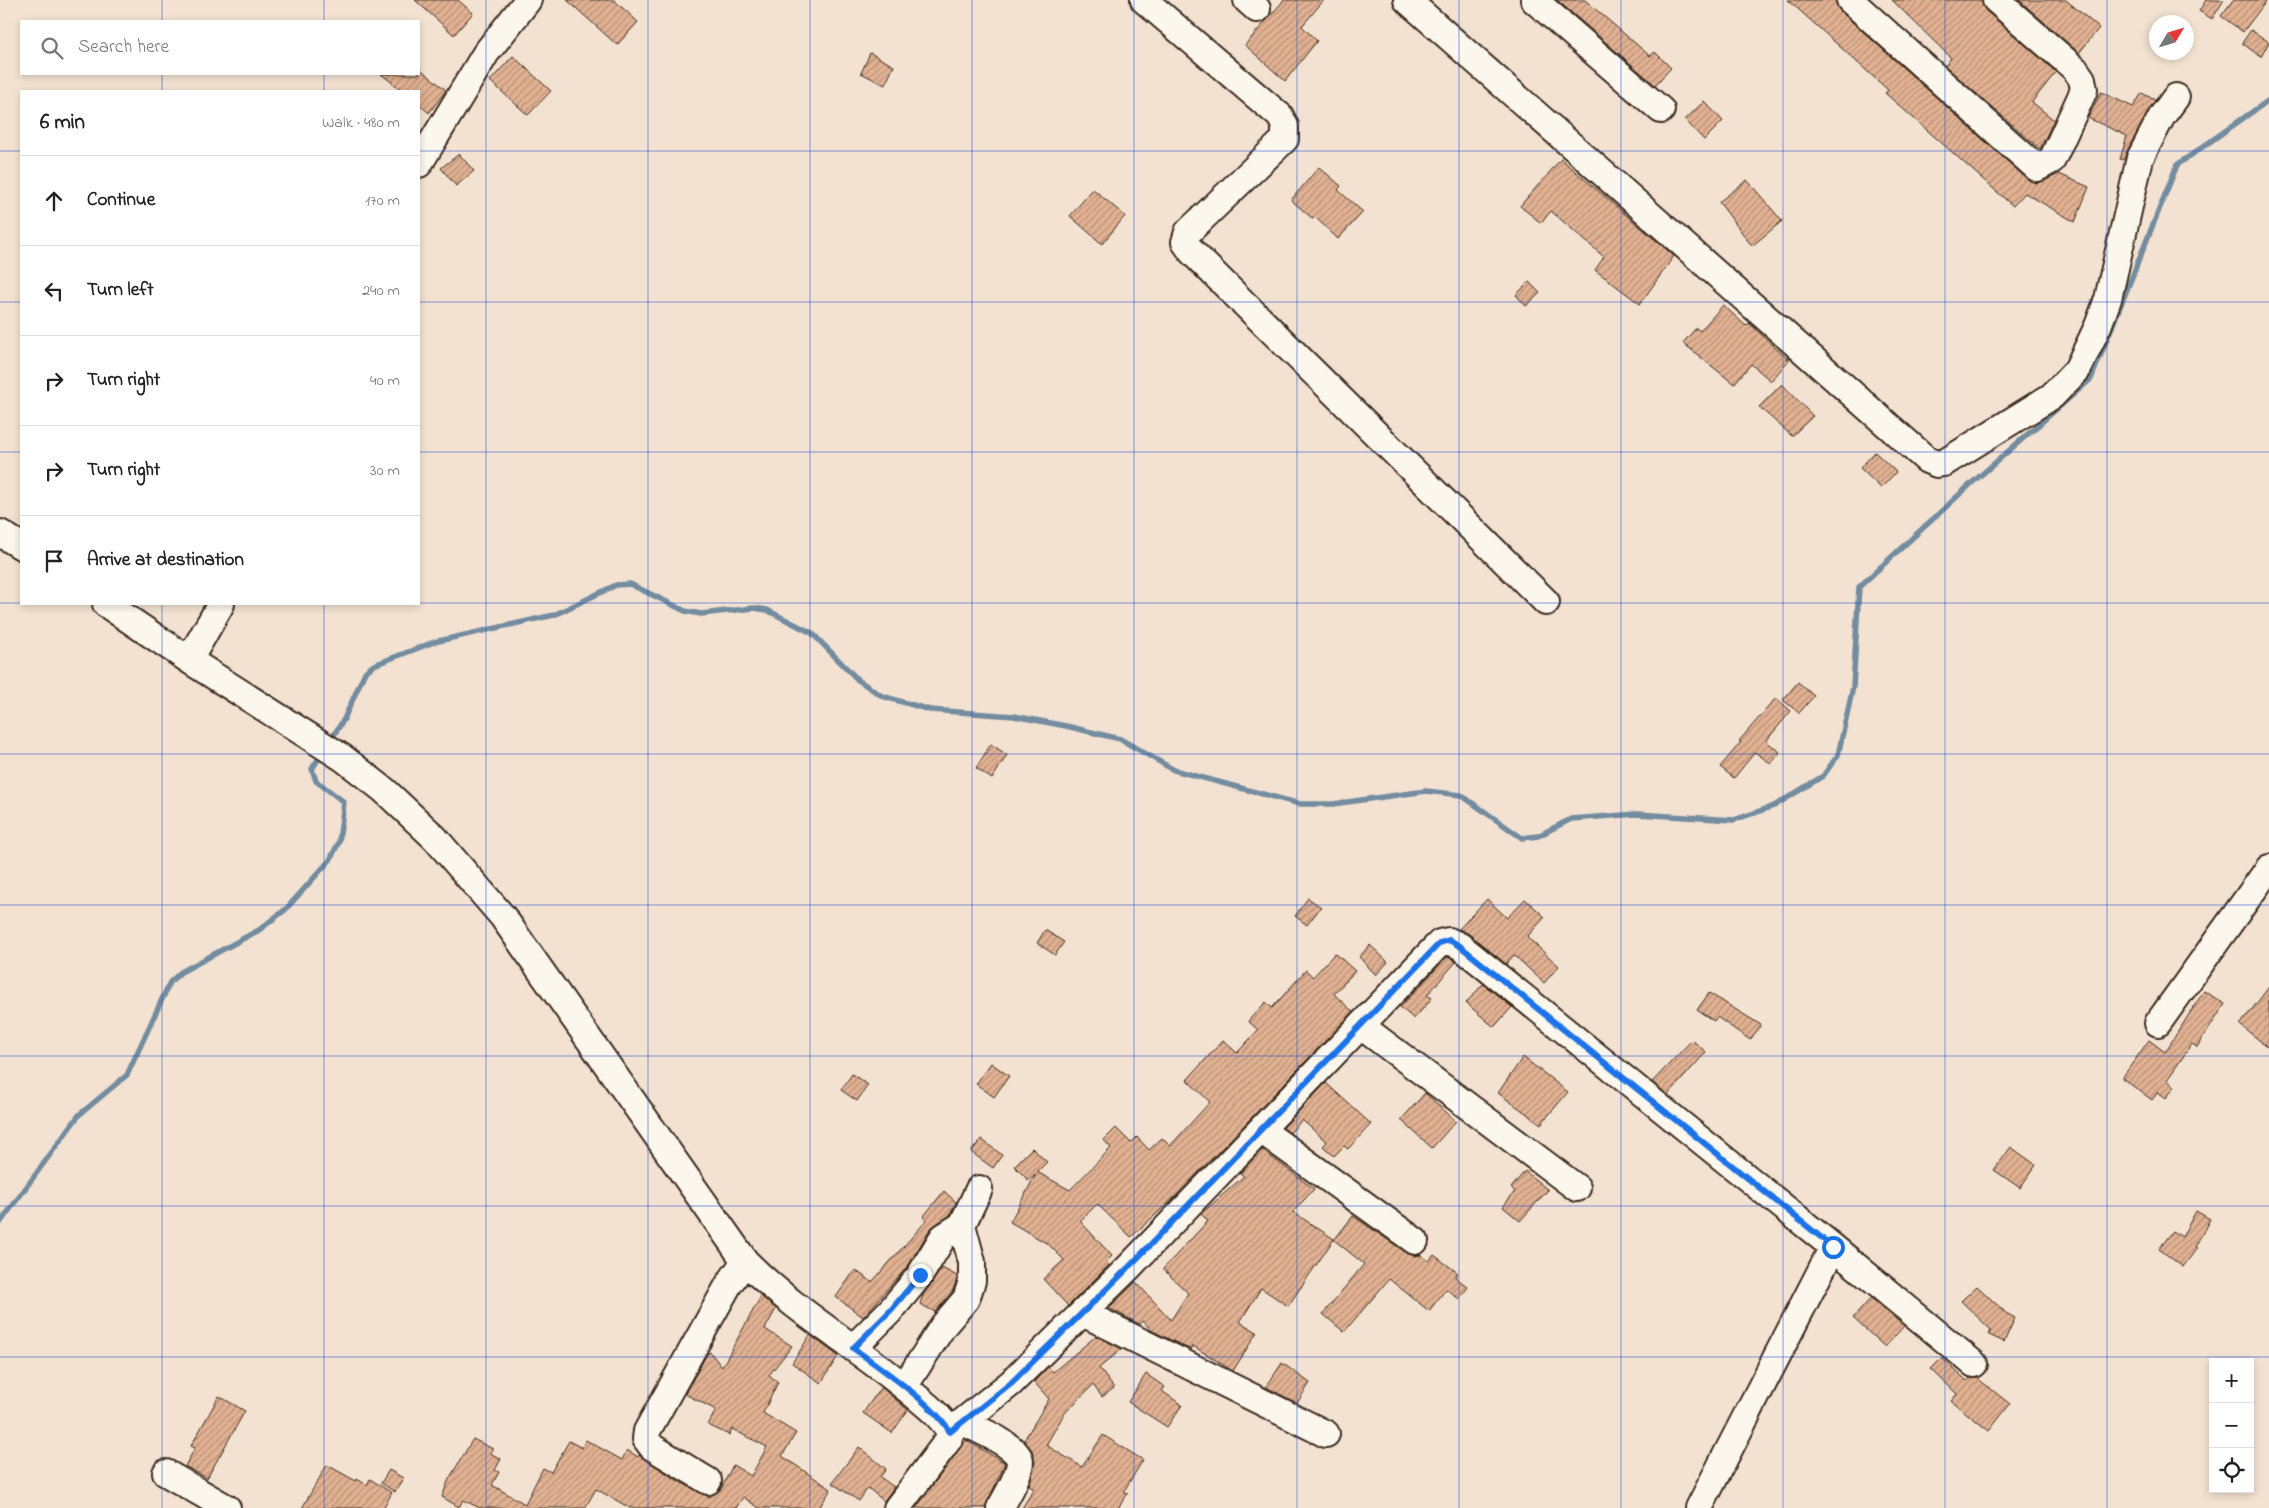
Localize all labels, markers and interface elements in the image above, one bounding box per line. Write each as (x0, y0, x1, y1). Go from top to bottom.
north arrow (2149, 15, 2194, 60)
search box (20, 20, 420, 75)
icon: search (38, 34, 66, 62)
text: Search here (78, 34, 169, 61)
text: 6 min (40, 108, 85, 138)
text: Walk · 480 m (322, 111, 400, 135)
icon: ahead (40, 187, 68, 215)
text: Continue (87, 187, 155, 214)
text: 170 m (365, 189, 400, 213)
icon: left (40, 277, 68, 305)
text: Turn left (87, 277, 154, 304)
text: 240 m (362, 279, 400, 303)
icon: right (40, 367, 68, 395)
text: Turn right (87, 367, 160, 394)
text: 40 m (370, 369, 400, 393)
icon: right (40, 457, 68, 485)
text: Turn right (87, 457, 160, 484)
text: 30 m (370, 459, 400, 483)
icon: arrive (40, 547, 68, 575)
text: Arrive at destination (87, 547, 244, 574)
route start (1822, 1236, 1845, 1259)
route end (909, 1264, 932, 1287)
map controls (2209, 1358, 2254, 1493)
button: + (2209, 1358, 2254, 1403)
button: − (2209, 1403, 2254, 1448)
button: locate (2209, 1448, 2254, 1493)

